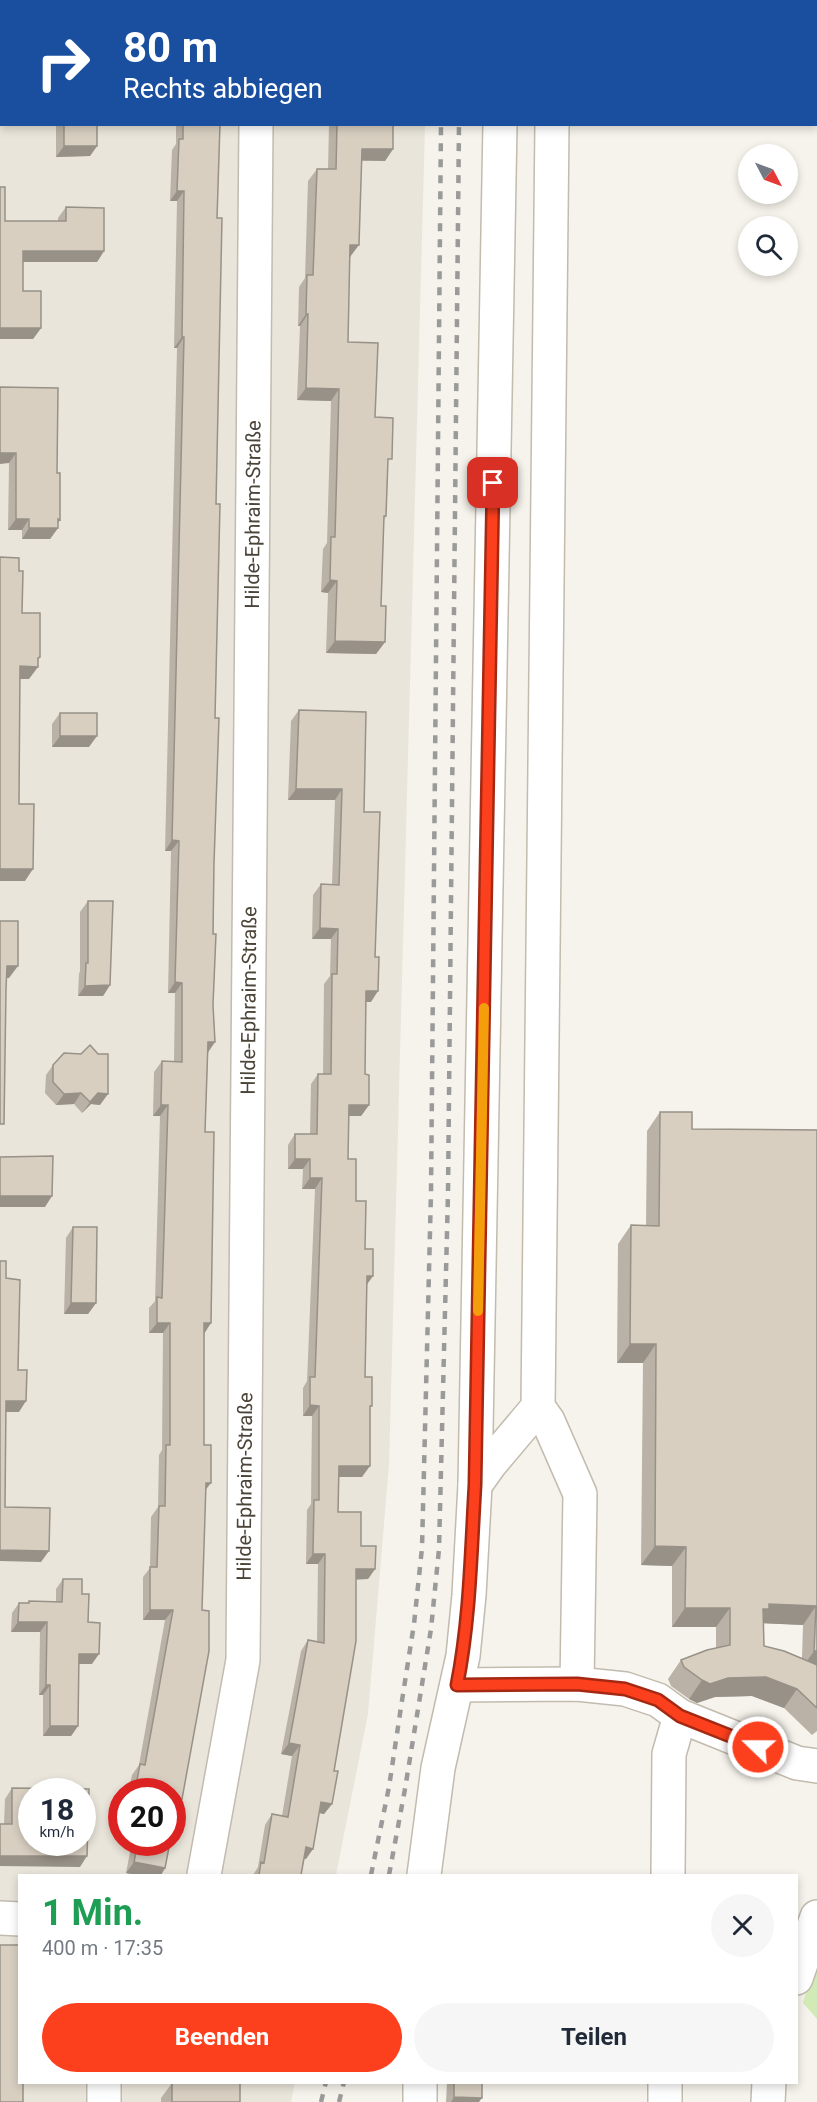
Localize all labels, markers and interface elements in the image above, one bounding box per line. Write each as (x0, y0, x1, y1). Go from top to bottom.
text: 80 m (123, 23, 218, 72)
icon: right (24, 24, 102, 102)
text: Rechts abbiegen (123, 73, 323, 105)
north arrow (738, 144, 798, 204)
map controls (738, 144, 798, 276)
button: search (738, 216, 798, 276)
street label: Hilde-Ephraim-Straße (240, 420, 265, 609)
pin (467, 457, 518, 508)
icon: arrive (476, 466, 509, 499)
street label: Hilde-Ephraim-Straße (236, 906, 261, 1095)
street label: Hilde-Ephraim-Straße (232, 1392, 257, 1581)
position arrow (726, 1715, 790, 1779)
speed limit sign: 20 (108, 1778, 186, 1856)
text: 18 (40, 1792, 74, 1827)
text: km/h (39, 1823, 75, 1841)
text: 1 Min. (42, 1892, 143, 1934)
button: close (711, 1894, 774, 1957)
text: 400 m · 17:35 (42, 1936, 163, 1960)
button: Beenden (42, 2003, 402, 2072)
button: Teilen (414, 2003, 774, 2072)

